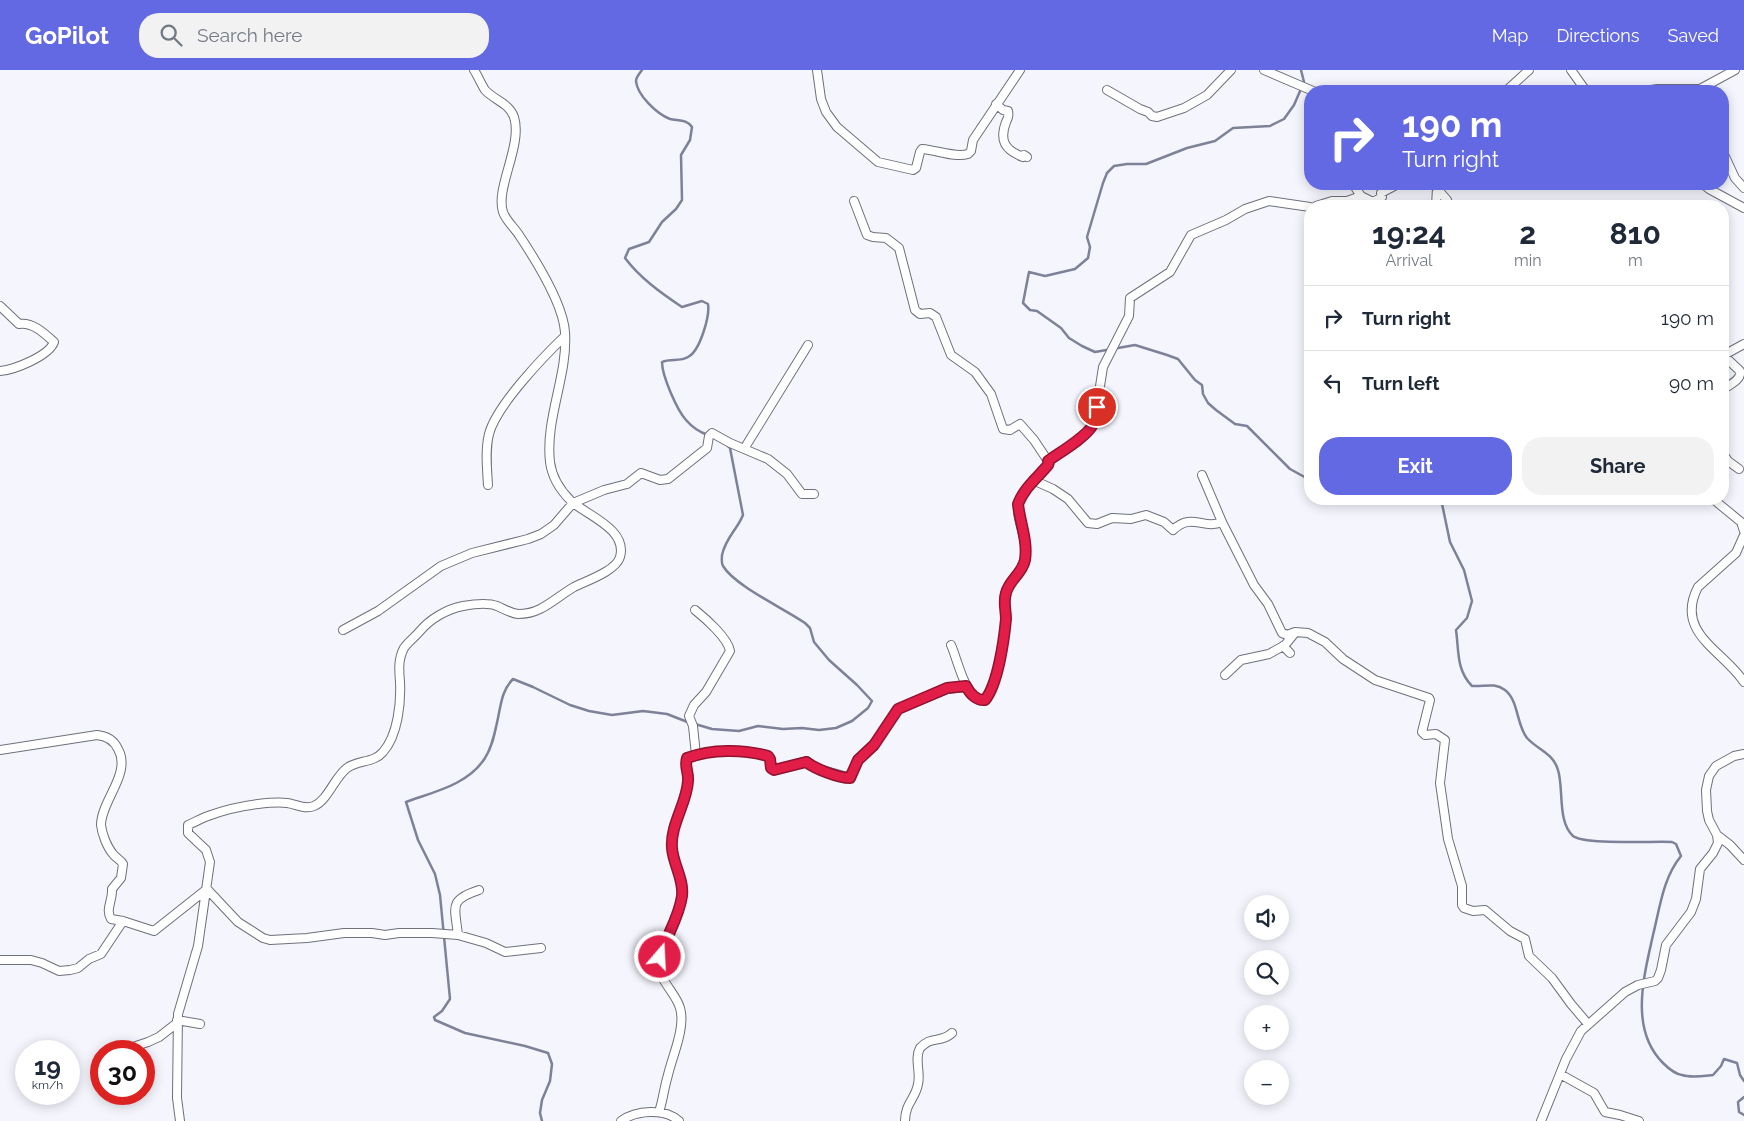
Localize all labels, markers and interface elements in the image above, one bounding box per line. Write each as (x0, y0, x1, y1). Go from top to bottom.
search box (139, 13, 489, 58)
text: GoPilot (25, 21, 109, 50)
icon: search (157, 21, 185, 49)
text: Search here (197, 24, 303, 46)
text: Map (1492, 25, 1528, 46)
text: Directions (1556, 25, 1640, 46)
text: Saved (1668, 25, 1719, 46)
text: 190 m (1402, 104, 1502, 145)
icon: right (1319, 105, 1384, 170)
text: Turn right (1402, 146, 1499, 172)
text: 19:24 (1372, 216, 1446, 251)
text: 2 (1519, 216, 1536, 251)
text: 810 (1610, 216, 1661, 251)
text: Arrival (1386, 251, 1432, 270)
text: min (1514, 251, 1542, 270)
text: m (1628, 251, 1643, 270)
icon: right (1319, 304, 1347, 332)
text: Turn right (1362, 307, 1451, 329)
text: 190 m (1661, 307, 1714, 329)
icon: left (1319, 369, 1347, 397)
text: Turn left (1362, 372, 1439, 394)
text: 90 m (1669, 372, 1714, 394)
pin (1076, 386, 1118, 428)
icon: arrive (1083, 393, 1111, 421)
button: Exit (1319, 437, 1512, 495)
button: Share (1522, 437, 1714, 495)
map controls (1244, 895, 1289, 1105)
button: sound (1244, 895, 1289, 940)
position arrow (633, 930, 685, 982)
button: search (1244, 950, 1289, 995)
button: + (1244, 1005, 1289, 1050)
speed limit sign: 30 (90, 1040, 155, 1105)
text: 19 (34, 1051, 61, 1081)
button: − (1244, 1060, 1289, 1105)
text: km/h (32, 1078, 63, 1092)

